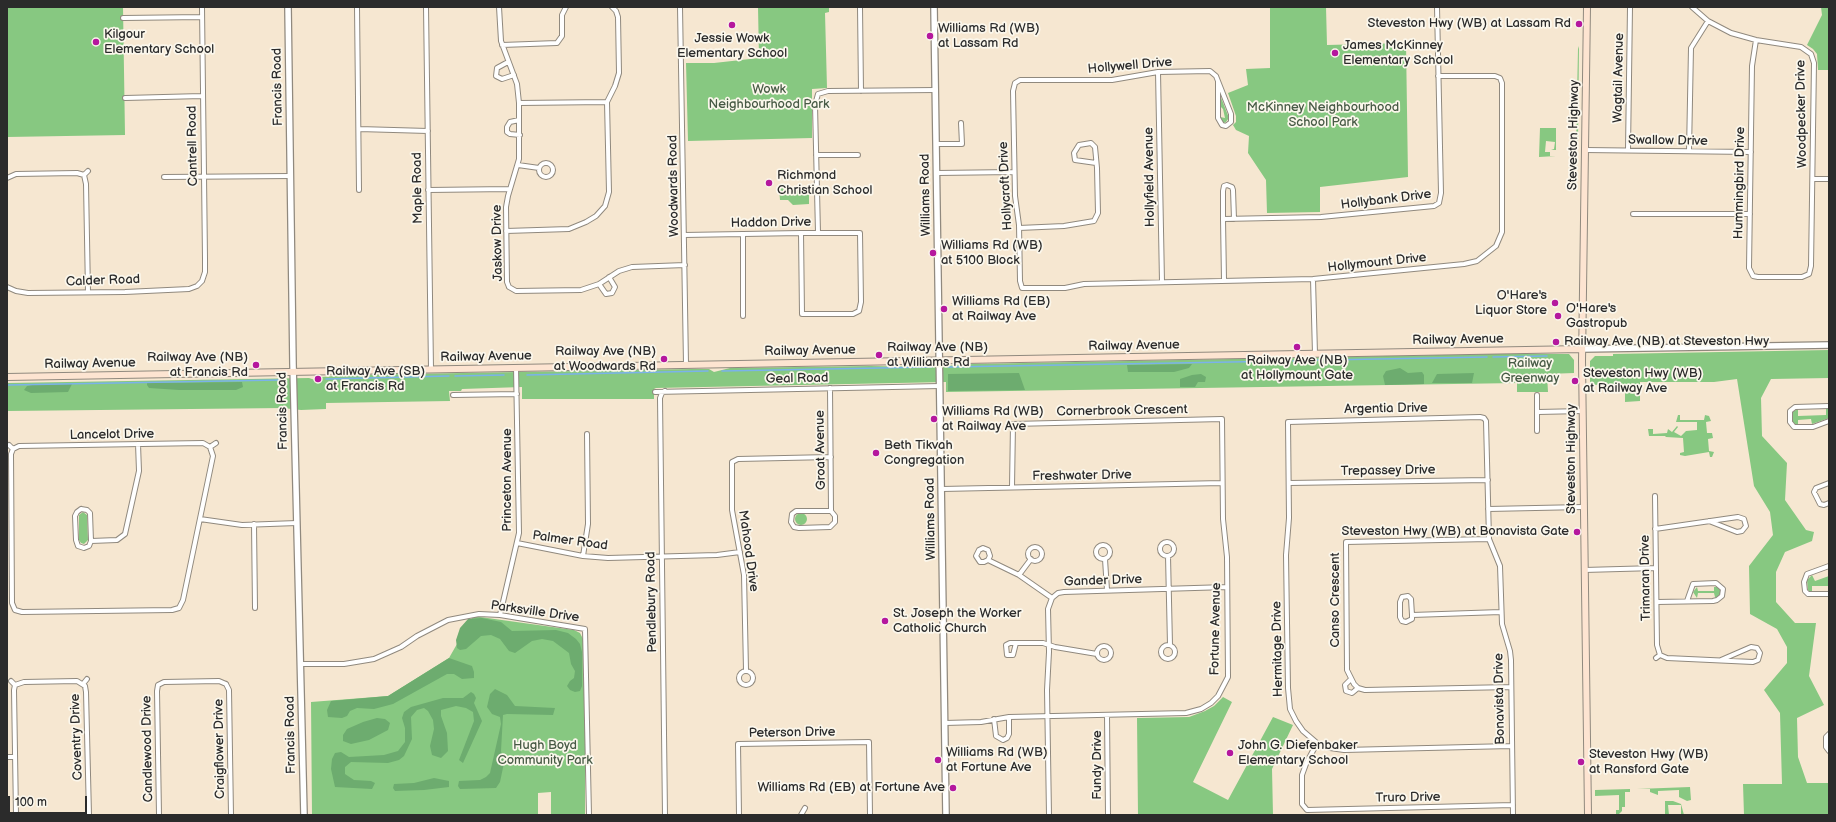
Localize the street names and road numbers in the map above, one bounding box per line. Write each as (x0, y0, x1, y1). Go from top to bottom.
street label: Wagtail Avenue (1610, 33, 1628, 123)
street label: Francis Road (270, 48, 286, 126)
street label: Hollywell Drive (1087, 55, 1173, 77)
street label: Woodpecker Drive (1793, 60, 1811, 168)
street label: Steveston Highway (1565, 80, 1583, 190)
street label: Cantrell Road (184, 105, 202, 187)
street label: Hollyfield Avenue (1141, 127, 1159, 227)
street label: Hummingbird Drive (1731, 127, 1749, 239)
street label: Swallow Drive (1628, 133, 1708, 149)
street label: Woodwards Road (665, 135, 683, 237)
street label: Hollycroft Drive (996, 141, 1016, 231)
street label: Maple Road (410, 152, 426, 224)
street label: Williams Road (917, 154, 935, 236)
street label: Hollybank Drive (1340, 187, 1432, 213)
street label: Jaskow Drive (490, 205, 506, 281)
street label: Haddon Drive (731, 214, 811, 232)
street label: Hollymount Drive (1327, 250, 1427, 276)
street label: Calder Road (66, 272, 140, 290)
street label: Railway Avenue (1412, 331, 1504, 349)
street label: Railway Avenue (1088, 337, 1180, 355)
street label: Railway Avenue (764, 342, 856, 360)
street label: Railway Avenue (440, 348, 532, 366)
street label: Railway Avenue (44, 355, 136, 373)
street label: Geal Road (766, 371, 828, 387)
street label: Francis Road (275, 372, 291, 450)
street label: Argentia Drive (1344, 400, 1428, 418)
street label: Cornerbrook Crescent (1056, 402, 1188, 420)
street label: Steveston Highway (1564, 404, 1580, 514)
street label: Groat Avenue (813, 410, 829, 490)
street label: Lancelot Drive (70, 426, 154, 444)
street label: Princeton Avenue (500, 428, 516, 532)
street label: Trepassey Drive (1341, 462, 1435, 480)
street label: Freshwater Drive (1032, 467, 1132, 485)
street label: Williams Road (922, 478, 940, 560)
street label: Mahood Drive (735, 509, 761, 593)
street label: Palmer Road (531, 528, 609, 554)
street label: Trimaran Drive (1637, 535, 1655, 621)
street label: Pendlebury Road (643, 551, 661, 653)
street label: Canso Crescent (1328, 552, 1344, 648)
street label: Gander Drive (1064, 572, 1142, 590)
street label: Fortune Avenue (1207, 582, 1225, 676)
street label: Parksville Drive (490, 598, 580, 626)
street label: Hermitage Drive (1269, 601, 1287, 697)
street label: Bonavista Drive (1491, 653, 1509, 745)
street label: Coventry Drive (68, 693, 86, 781)
street label: Candlewood Drive (139, 695, 157, 803)
street label: Francis Road (283, 696, 299, 774)
street label: Craigflower Drive (211, 699, 229, 799)
street label: Peterson Drive (749, 724, 835, 742)
street label: Fundy Drive (1090, 730, 1106, 800)
street label: Truro Drive (1375, 790, 1441, 806)

